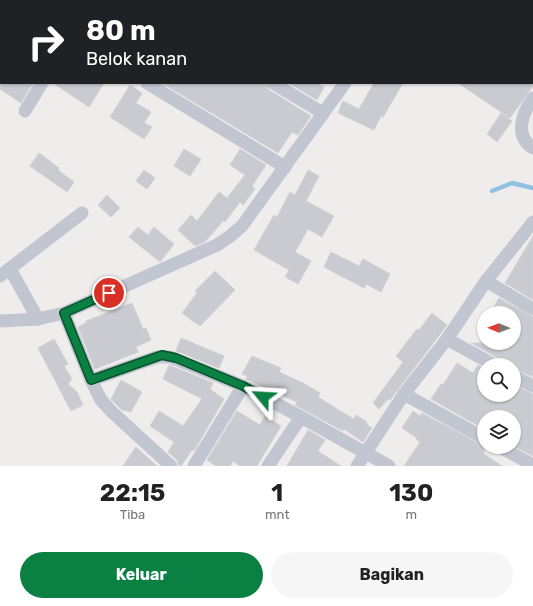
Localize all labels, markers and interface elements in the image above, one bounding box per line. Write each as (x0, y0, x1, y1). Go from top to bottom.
text: 80 m (86, 14, 156, 47)
icon: right (20, 16, 72, 68)
text: Belok kanan (86, 48, 187, 70)
pin (92, 276, 126, 310)
icon: arrive (98, 282, 120, 304)
north arrow (477, 306, 521, 350)
map controls (477, 306, 521, 454)
button: search (477, 358, 521, 402)
position arrow (242, 376, 284, 418)
button: layers (477, 410, 521, 454)
text: 22:15 (100, 479, 165, 507)
text: 1 (271, 479, 283, 507)
text: 130 (389, 479, 433, 507)
text: Tiba (120, 507, 145, 522)
text: mnt (265, 507, 289, 522)
text: m (405, 507, 417, 522)
button: Keluar (20, 552, 263, 598)
button: Bagikan (271, 552, 513, 598)

